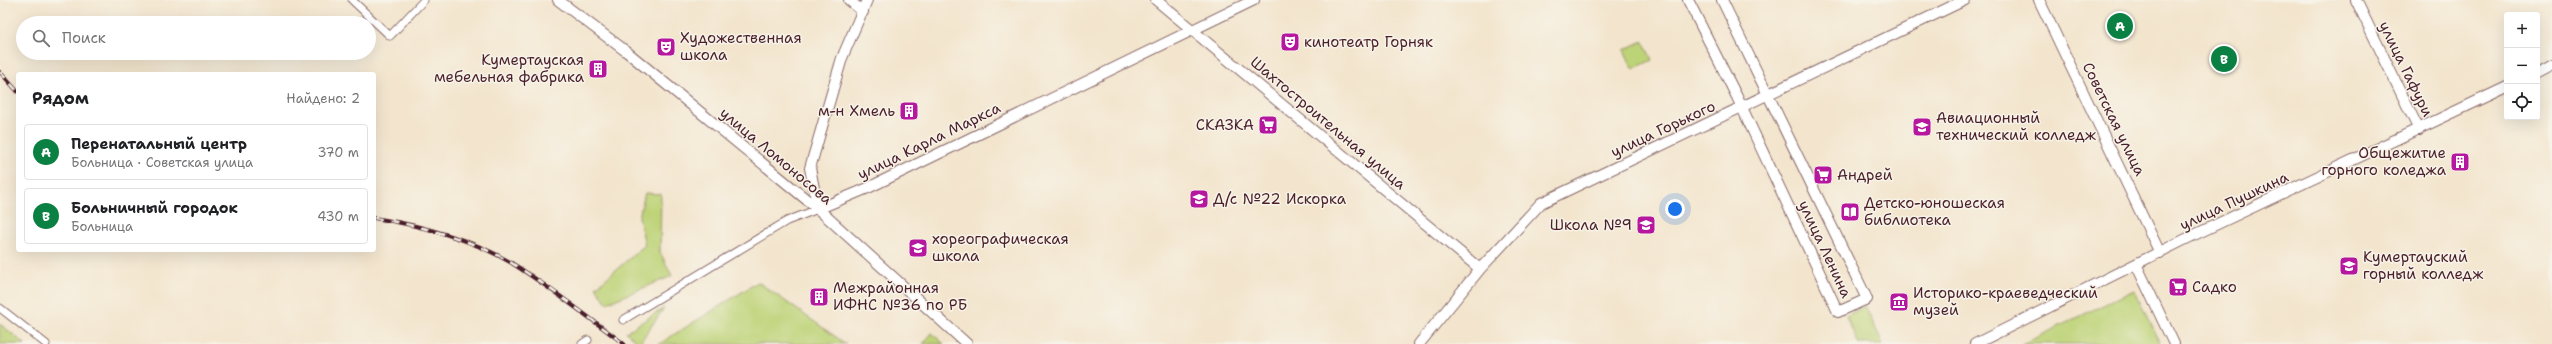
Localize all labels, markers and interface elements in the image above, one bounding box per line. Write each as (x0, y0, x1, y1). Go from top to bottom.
pin: A (2107, 11, 2133, 41)
map controls (2504, 12, 2540, 120)
button: + (2504, 12, 2540, 48)
search box (16, 16, 376, 60)
street label: улица Гафури (2374, 18, 2438, 120)
icon: search (30, 27, 52, 49)
text: Поиск (62, 28, 106, 48)
place label: Художественная школа (680, 28, 802, 65)
theatre icon: кинотеатр Горняк (1279, 31, 1301, 53)
place label: кинотеатр Горняк (1304, 32, 1433, 52)
theatre icon: Художественная школа (655, 36, 677, 58)
pin: B (2211, 44, 2237, 74)
button: − (2504, 48, 2540, 84)
place label: Кумертауская мебельная фабрика (434, 50, 585, 87)
street label: Шахтостроительная улица (1246, 52, 1411, 195)
building icon: Кумертауская мебельная фабрика (587, 58, 609, 80)
street label: Советская улица (2078, 59, 2150, 180)
button: locate (2504, 84, 2540, 120)
text: Рядом (32, 87, 89, 109)
text: Найдено: 2 (286, 90, 360, 107)
street label: улица Горького (1607, 96, 1719, 162)
street label: улица Карла Маркса (854, 97, 1004, 184)
building icon: м-н Хмель (898, 100, 920, 122)
place label: м-н Хмель (818, 101, 895, 121)
street label: улица Ломоносова (715, 103, 837, 210)
place label: Авиационный технический колледж (1936, 108, 2097, 145)
supermarket icon: СКАЗКА (1257, 114, 1279, 136)
place label: СКАЗКА (1196, 115, 1254, 135)
school or university icon: Авиационный технический колледж (1911, 116, 1933, 138)
text: Перенатальный центр (71, 134, 247, 154)
place label: Общежитие горного коледжа (2322, 143, 2447, 180)
text: A (41, 144, 51, 161)
text: 370 m (317, 144, 359, 161)
building icon: Общежитие горного коледжа (2449, 151, 2471, 173)
text: Больница · Советская улица (71, 154, 253, 171)
supermarket icon: Андрей (1812, 164, 1834, 186)
place label: Андрей (1837, 165, 1893, 185)
street label: улица Пушкина (2176, 167, 2292, 235)
school or university icon: Д/с №22 Искорка (1188, 188, 1210, 210)
place label: Д/с №22 Искорка (1213, 189, 1347, 209)
place label: Детско-юношеская библиотека (1864, 193, 2005, 230)
street label: улица Ленина (1794, 197, 1857, 302)
text: Больничный городок (71, 198, 238, 218)
your location (1665, 199, 1685, 219)
library icon: Детско-юношеская библиотека (1839, 201, 1861, 223)
text: B (42, 208, 50, 225)
text: 430 m (317, 208, 359, 225)
school or university icon: Школа №9 (1635, 214, 1657, 236)
place label: Школа №9 (1550, 215, 1632, 235)
text: Больница (71, 218, 133, 235)
place label: хореографическая школа (932, 229, 1069, 266)
school or university icon: хореографическая школа (907, 237, 929, 259)
place label: Кумертауский горный колледж (2363, 247, 2484, 284)
school or university icon: Кумертауский горный колледж (2338, 255, 2360, 277)
supermarket icon: Садко (2167, 276, 2189, 298)
place label: Садко (2192, 277, 2237, 297)
place label: Межрайонная ИФНС №36 по РБ (833, 278, 967, 315)
place label: Историко-краеведческий музей (1913, 283, 2098, 320)
building icon: Межрайонная ИФНС №36 по РБ (808, 286, 830, 308)
museum icon: Историко-краеведческий музей (1888, 291, 1910, 313)

